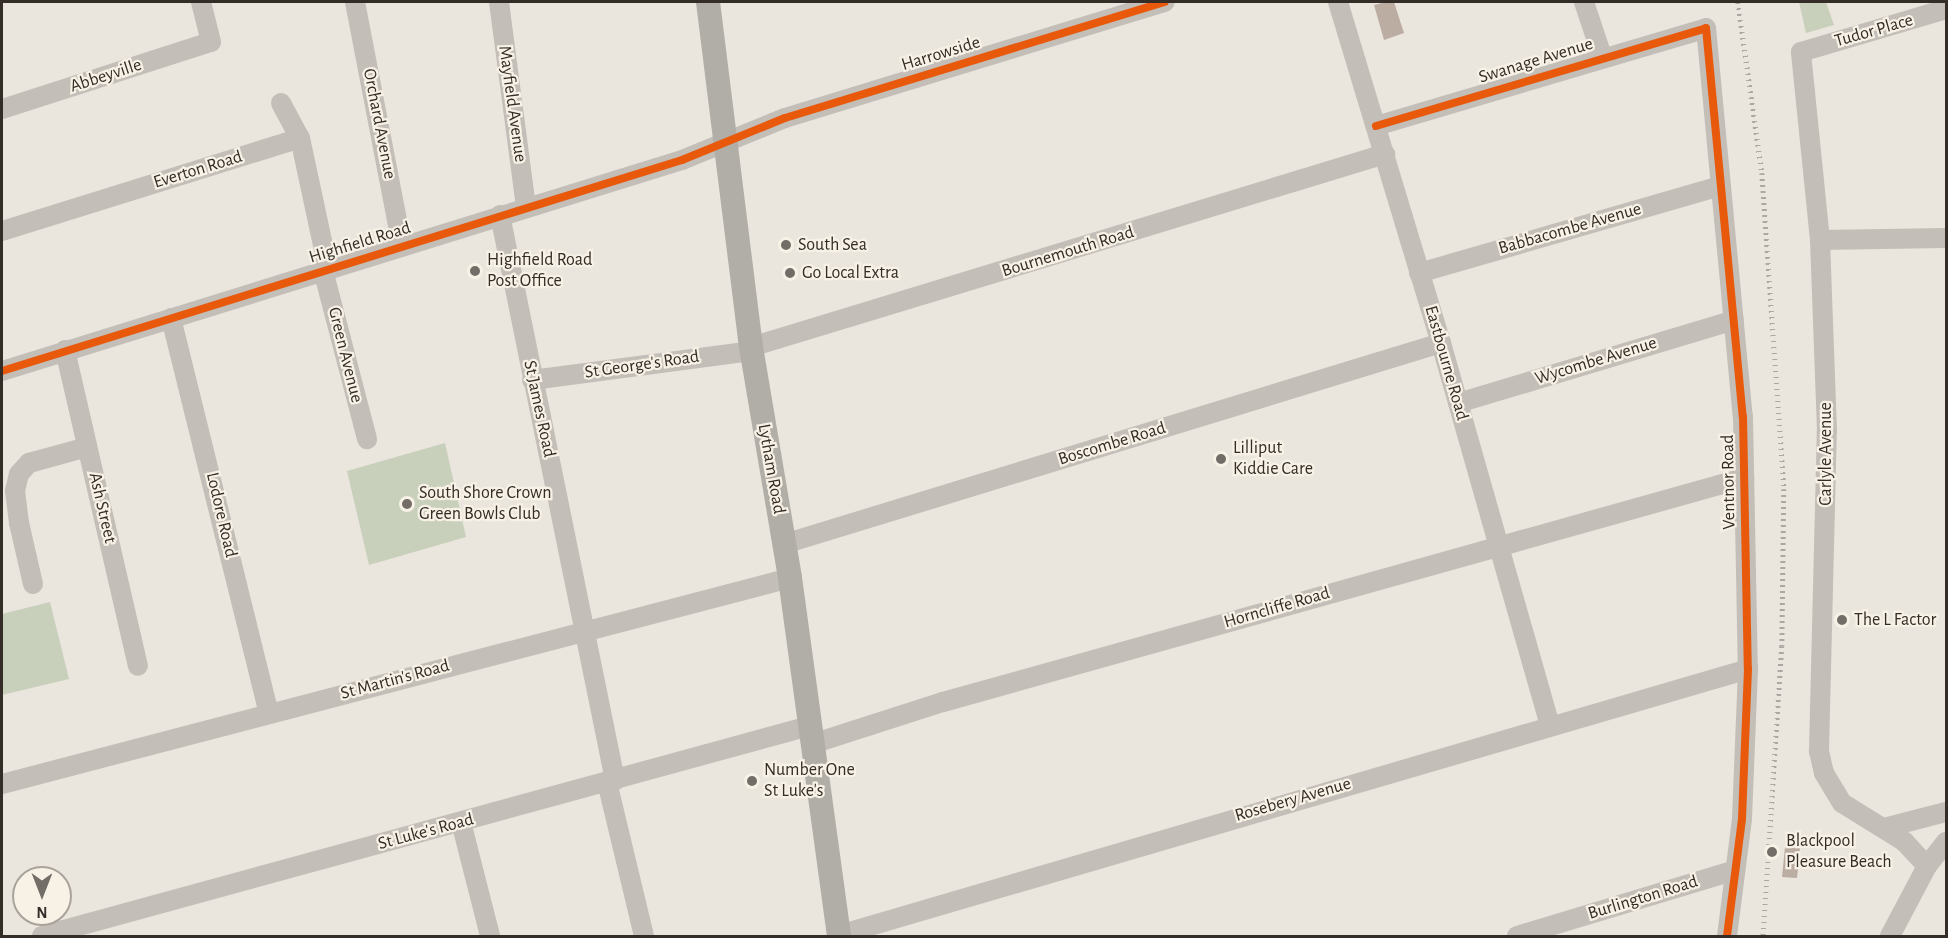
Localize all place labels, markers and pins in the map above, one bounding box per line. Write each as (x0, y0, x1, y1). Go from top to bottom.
place label: South Sea (798, 234, 867, 256)
marker: South Sea (779, 238, 793, 252)
place label: Highfield Road Post Office (487, 250, 592, 292)
place label: Go Local Extra (802, 262, 899, 284)
marker: Highfield Road Post Office (468, 264, 482, 278)
marker: Go Local Extra (783, 266, 797, 280)
place label: Lilliput Kiddie Care (1233, 438, 1313, 480)
marker: Lilliput Kiddie Care (1214, 452, 1228, 466)
place label: South Shore Crown Green Bowls Club (419, 483, 551, 526)
marker: South Shore Crown Green Bowls Club (400, 497, 414, 511)
place label: The L Factor (1854, 609, 1936, 631)
marker: The L Factor (1835, 613, 1849, 627)
place label: Number One St Luke's (764, 760, 855, 802)
marker: Number One St Luke's (745, 774, 759, 788)
place label: Blackpool Pleasure Beach (1786, 831, 1892, 874)
marker: Blackpool Pleasure Beach (1763, 843, 1781, 861)

